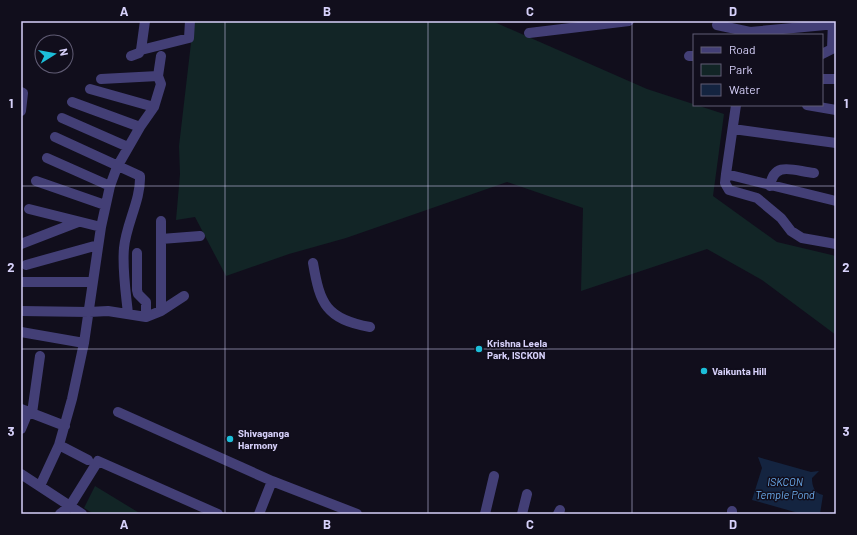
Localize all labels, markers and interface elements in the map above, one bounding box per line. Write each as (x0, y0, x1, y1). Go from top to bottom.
text: A (120, 3, 129, 19)
text: B (323, 3, 331, 19)
text: C (526, 3, 534, 19)
text: D (729, 3, 737, 19)
north arrow (34, 34, 74, 74)
legend (693, 34, 823, 106)
text: Road (729, 42, 756, 56)
text: N (57, 47, 71, 57)
text: Park (729, 62, 753, 76)
text: Water (729, 82, 761, 96)
text: 1 (9, 95, 13, 111)
text: 1 (844, 95, 848, 111)
text: 2 (7, 259, 15, 275)
text: 2 (842, 259, 850, 275)
place label: Krishna Leela Park, ISCKON (487, 337, 547, 361)
marker: Krishna Leela Park, ISCKON (474, 344, 484, 354)
place label: Vaikunta Hill (712, 365, 767, 377)
marker: Vaikunta Hill (699, 366, 709, 376)
text: 3 (7, 423, 15, 439)
text: 3 (842, 423, 850, 439)
place label: Shivaganga Harmony (238, 427, 289, 451)
marker: Shivaganga Harmony (225, 434, 235, 444)
water label: ISKCON Temple Pond (755, 475, 815, 501)
text: A (120, 516, 129, 532)
text: B (323, 516, 331, 532)
text: C (526, 516, 534, 532)
text: D (729, 516, 737, 532)

